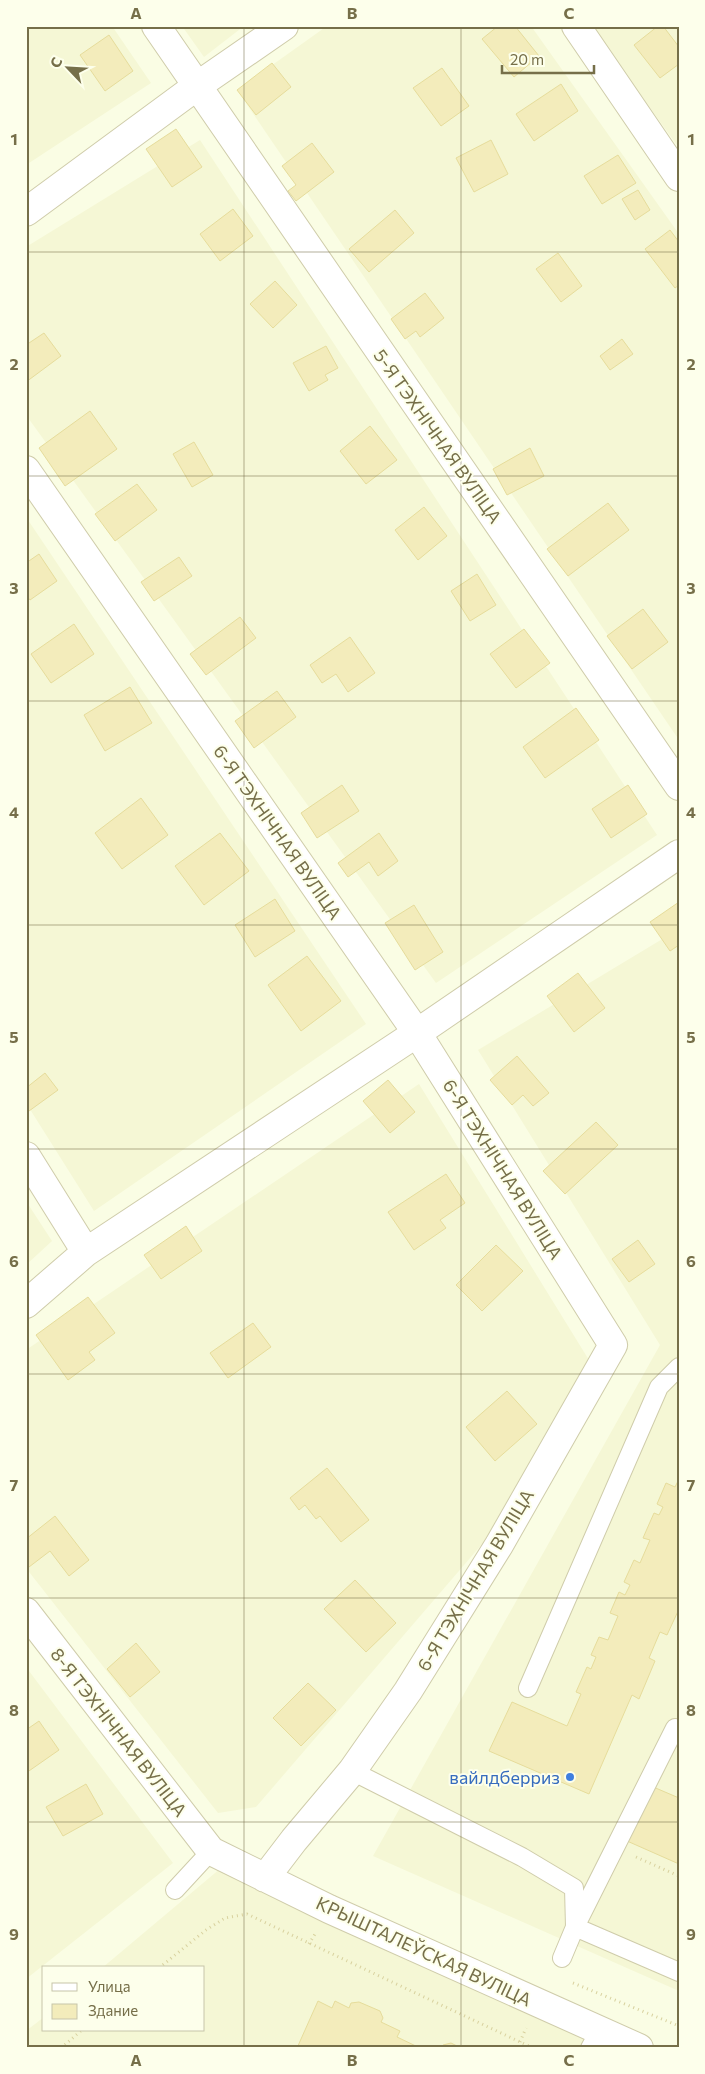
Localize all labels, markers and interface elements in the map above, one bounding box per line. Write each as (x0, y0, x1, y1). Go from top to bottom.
text: A (130, 3, 142, 22)
text: B (347, 3, 358, 22)
text: C (564, 3, 575, 22)
north arrow (42, 42, 92, 92)
scale bar (502, 42, 595, 74)
text: 20 m (510, 50, 544, 68)
text: С (46, 54, 65, 70)
text: 1 (10, 129, 18, 148)
text: 1 (687, 129, 695, 148)
street label: 5-Я ТЭХНІЧНАЯ ВУЛІЦА (369, 345, 507, 527)
text: 2 (9, 354, 19, 373)
text: 2 (686, 354, 696, 373)
text: 3 (9, 578, 19, 597)
text: 3 (686, 578, 696, 597)
street label: 6-Я ТЭХНІЧНАЯ ВУЛІЦА (209, 740, 347, 924)
text: 4 (9, 802, 19, 821)
text: 4 (686, 802, 696, 821)
text: 5 (9, 1027, 19, 1046)
text: 5 (686, 1027, 696, 1046)
street label: 6-Я ТЭХНІЧНАЯ ВУЛІЦА (439, 1075, 567, 1263)
text: 6 (9, 1251, 19, 1270)
text: 6 (686, 1251, 696, 1270)
text: 7 (10, 1475, 19, 1494)
text: 7 (687, 1475, 696, 1494)
street label: 6-Я ТЭХНІЧНАЯ ВУЛІЦА (412, 1485, 538, 1675)
street label: 8-Я ТЭХНІЧНАЯ ВУЛІЦА (46, 1643, 192, 1821)
text: 8 (9, 1700, 19, 1719)
text: 8 (686, 1700, 696, 1719)
place label: вайлдберриз (449, 1766, 560, 1788)
marker: вайлдберриз (564, 1771, 576, 1783)
street label: КРЫШТАЛЕЎСКАЯ ВУЛІЦА (313, 1891, 535, 2011)
text: 9 (9, 1924, 19, 1943)
text: 9 (686, 1924, 696, 1943)
legend (42, 1966, 205, 2032)
text: Улица (88, 1977, 130, 1995)
text: Здание (88, 2001, 138, 2019)
text: A (130, 2050, 142, 2069)
text: B (347, 2050, 358, 2069)
text: C (564, 2050, 575, 2069)

